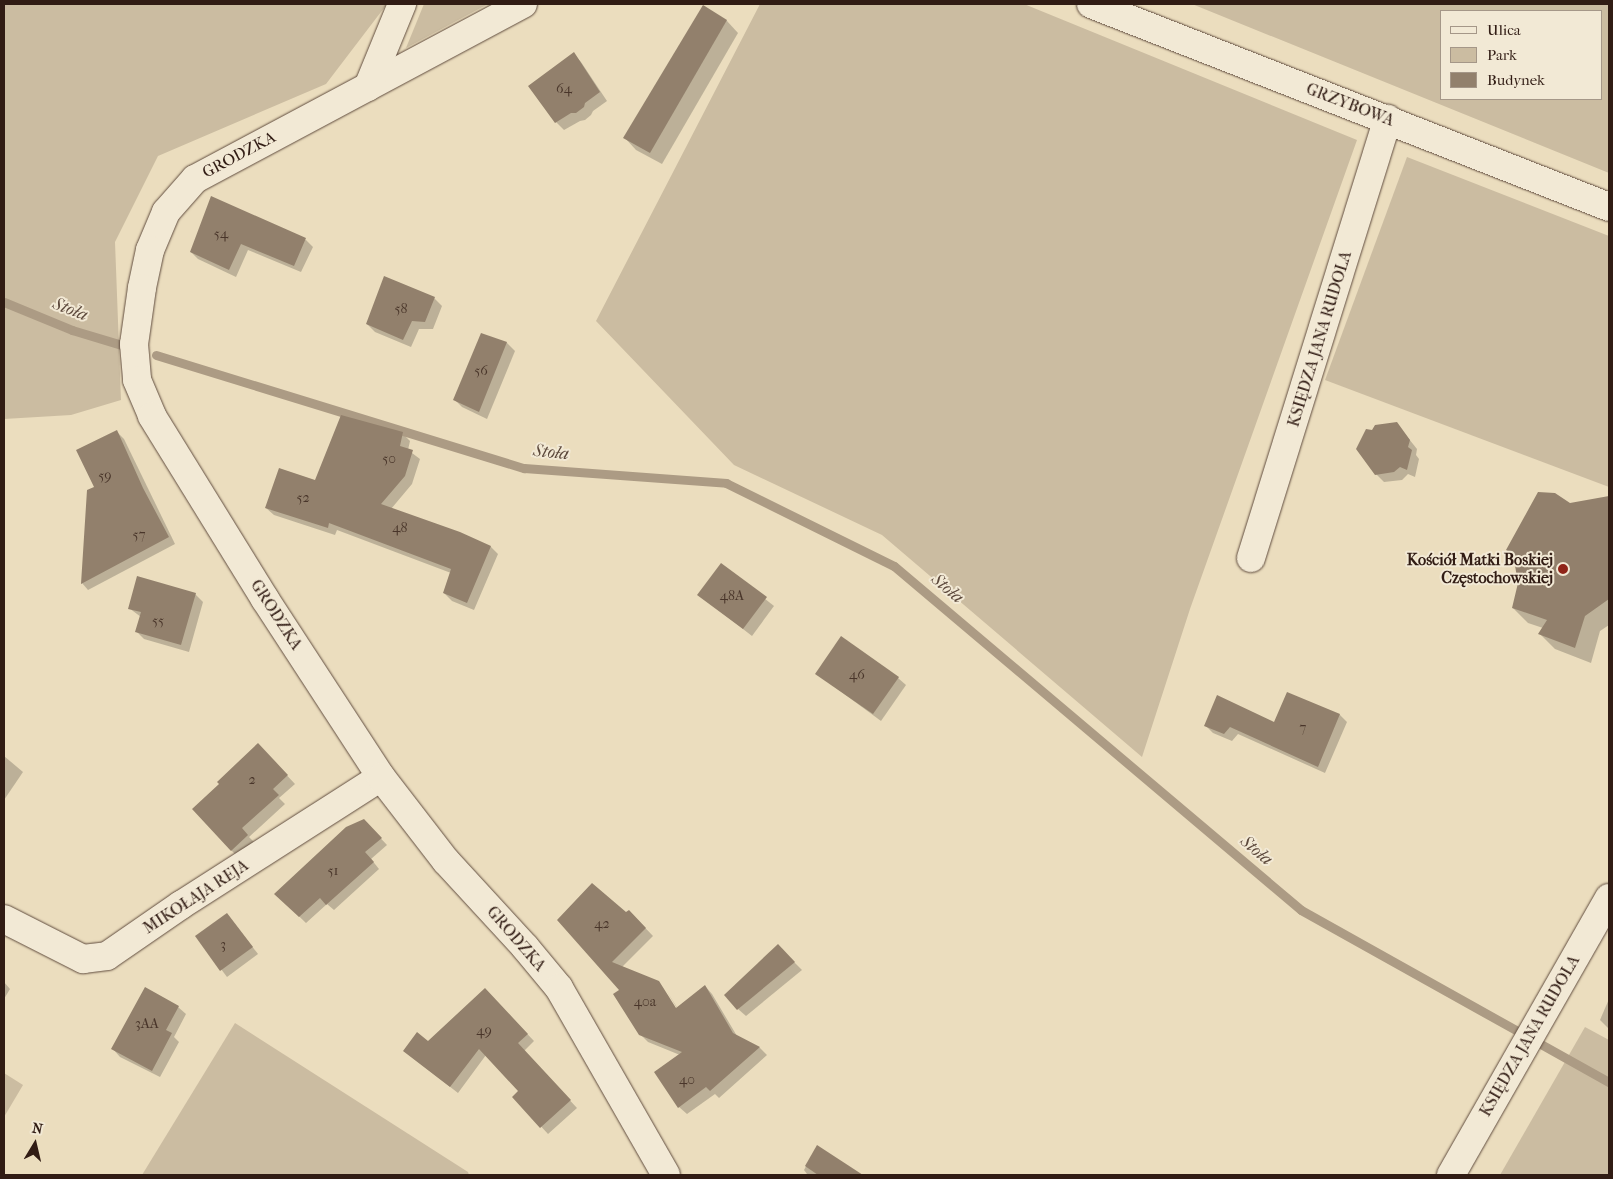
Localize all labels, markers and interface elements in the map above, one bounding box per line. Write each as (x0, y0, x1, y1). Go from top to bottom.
legend (1440, 10, 1603, 100)
text: Ulica (1487, 21, 1521, 39)
text: Park (1487, 46, 1517, 64)
text: Budynek (1487, 71, 1545, 89)
street label: GRZYBOWA (1303, 79, 1397, 131)
house number: 64 (556, 81, 572, 97)
street label: GRODZKA (199, 128, 279, 182)
house number: 54 (214, 226, 228, 242)
street label: KSIĘDZA JANA RUDOLA (1284, 249, 1356, 429)
water label: Stoła (49, 293, 91, 327)
house number: 58 (394, 301, 408, 317)
house number: 56 (474, 363, 488, 379)
water label: Stoła (532, 441, 570, 465)
house number: 50 (382, 451, 396, 467)
house number: 59 (98, 468, 112, 484)
house number: 52 (296, 490, 310, 506)
house number: 48 (392, 520, 408, 536)
house number: 57 (133, 527, 145, 543)
place label: Kościół Matki Boskiej Częstochowskiej (1407, 550, 1553, 588)
marker: Kościół Matki Boskiej Częstochowskiej (1557, 563, 1569, 575)
water label: Stoła (926, 569, 968, 609)
street label: GRODZKA (246, 576, 306, 654)
house number: 48A (720, 588, 744, 604)
house number: 55 (152, 613, 164, 629)
house number: 46 (849, 667, 865, 683)
house number: 7 (1300, 720, 1306, 736)
house number: 2 (248, 772, 256, 788)
water label: Stoła (1235, 831, 1277, 871)
street label: MIKOŁAJA REJA (140, 856, 252, 938)
house number: 51 (327, 863, 339, 879)
street label: GRODZKA (483, 903, 549, 975)
house number: 42 (594, 916, 610, 932)
house number: 3 (220, 937, 226, 953)
street label: KSIĘDZA JANA RUDOLA (1476, 952, 1584, 1120)
house number: 40a (634, 994, 656, 1010)
house number: 3AA (135, 1016, 159, 1032)
house number: 49 (476, 1023, 492, 1039)
house number: 40 (679, 1072, 695, 1088)
north arrow (10, 1119, 60, 1169)
text: N (31, 1119, 44, 1138)

